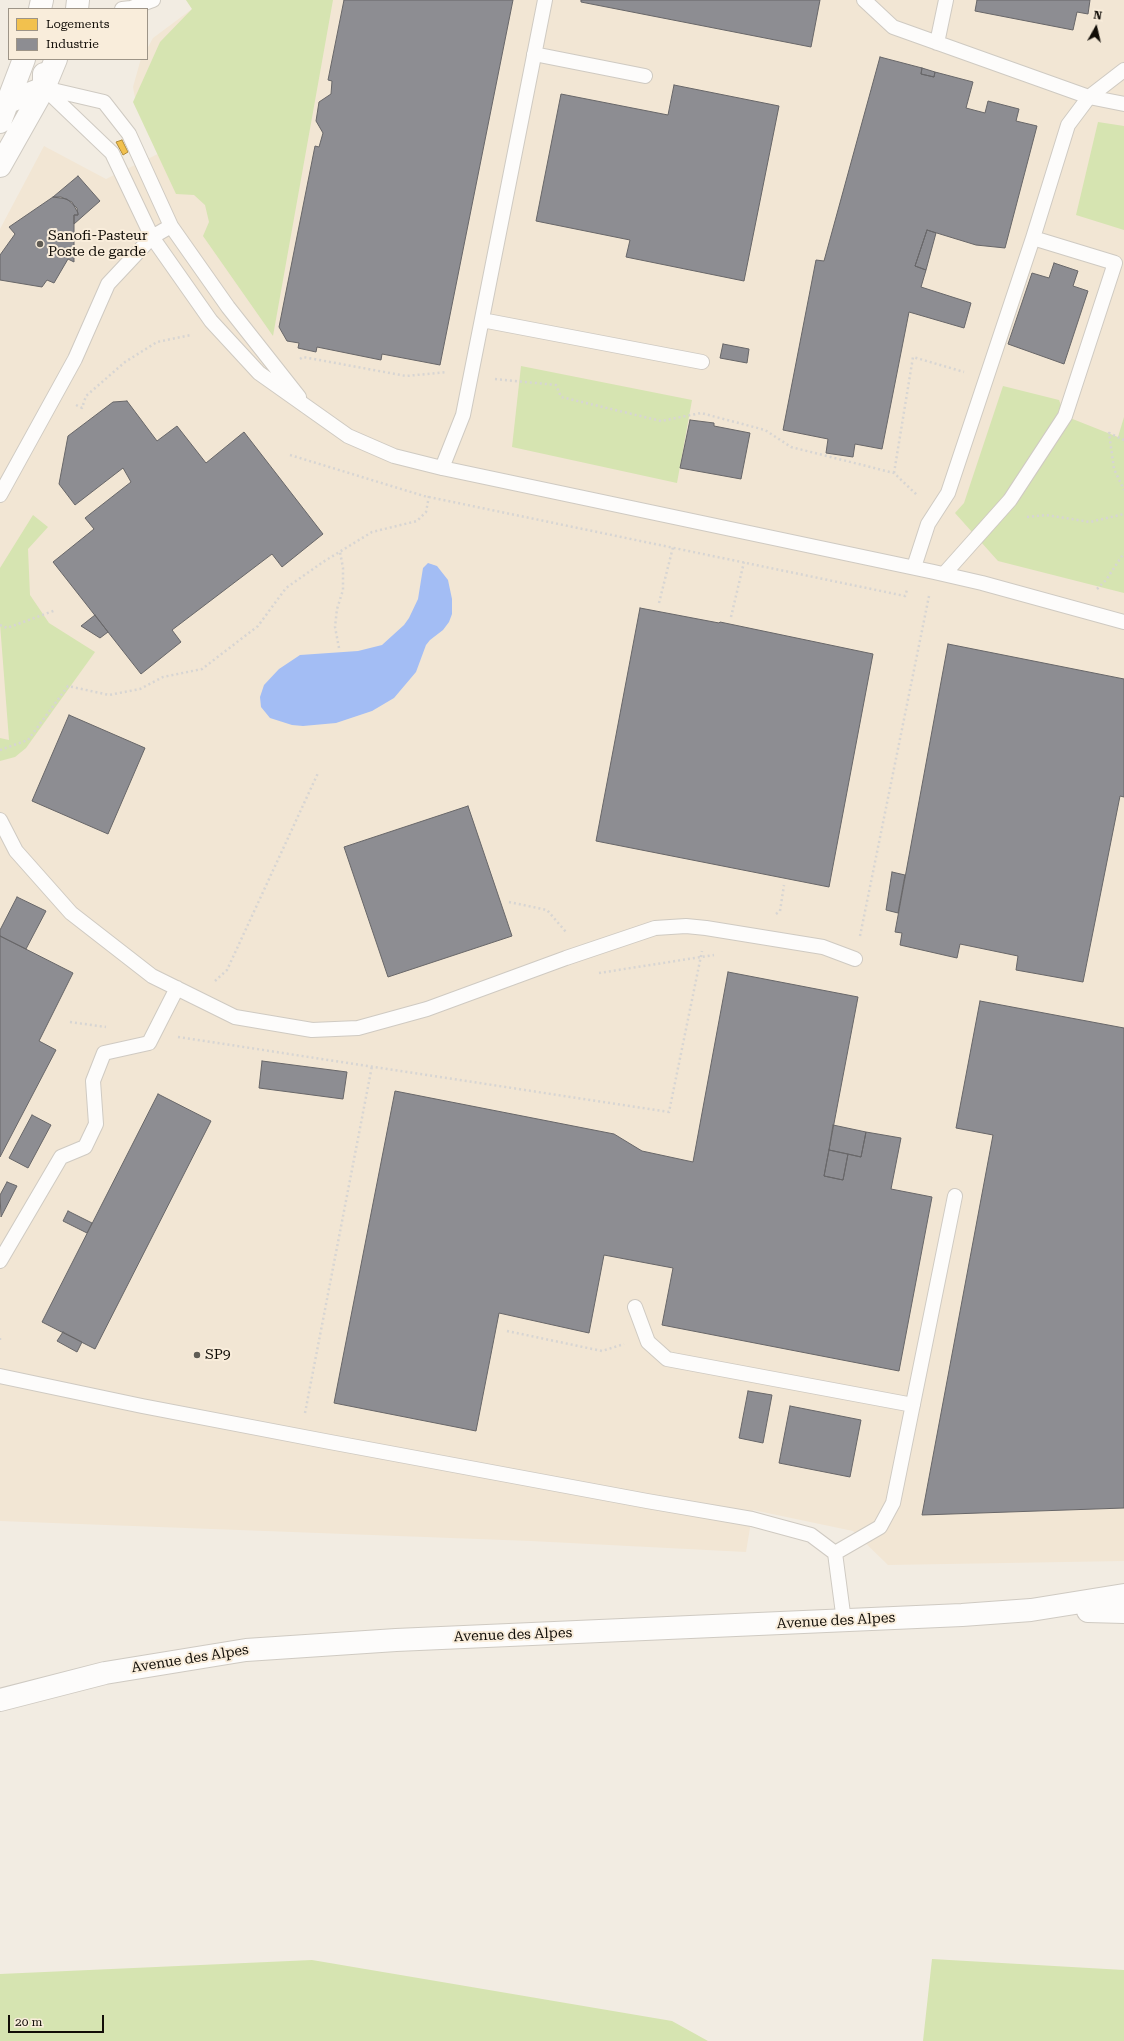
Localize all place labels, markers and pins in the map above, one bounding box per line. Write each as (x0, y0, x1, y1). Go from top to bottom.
place label: Sanofi-Pasteur Poste de garde (48, 228, 148, 260)
marker: Sanofi-Pasteur Poste de garde (35, 239, 45, 249)
place label: SP9 (205, 1347, 231, 1363)
marker: SP9 (192, 1350, 202, 1360)

